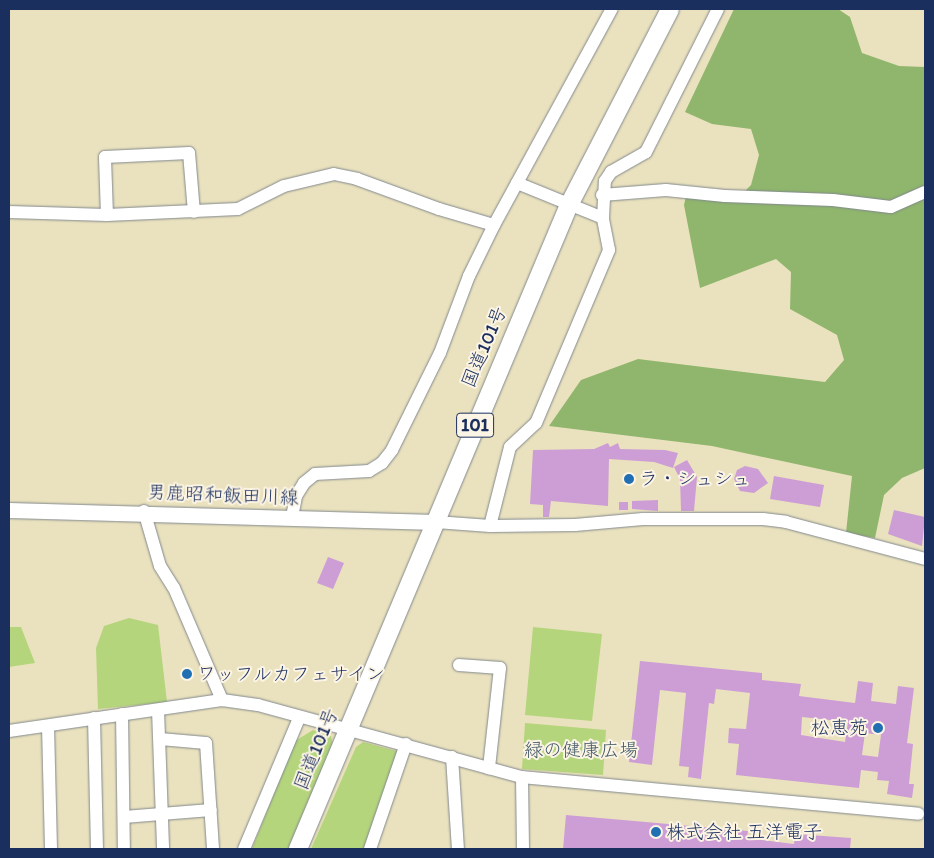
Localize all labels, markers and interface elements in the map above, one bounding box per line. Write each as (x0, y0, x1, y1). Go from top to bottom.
street label: 国道101号 (457, 303, 511, 391)
road number: 101 (455, 410, 495, 440)
place label: ラ・シュシュ (639, 468, 753, 490)
marker: ラ・シュシュ (623, 473, 635, 485)
street label: 男鹿昭和飯田川線 (147, 481, 299, 509)
place label: ワッフルカフェサイン (197, 663, 387, 685)
marker: ワッフルカフェサイン (181, 668, 193, 680)
street label: 国道101号 (289, 705, 343, 793)
place label: 松恵苑 (811, 717, 868, 739)
marker: 松恵苑 (872, 722, 884, 734)
park label: 緑の健康広場 (524, 739, 638, 761)
place label: 株式会社 五洋電子 (666, 821, 822, 843)
marker: 株式会社 五洋電子 (650, 826, 662, 838)

